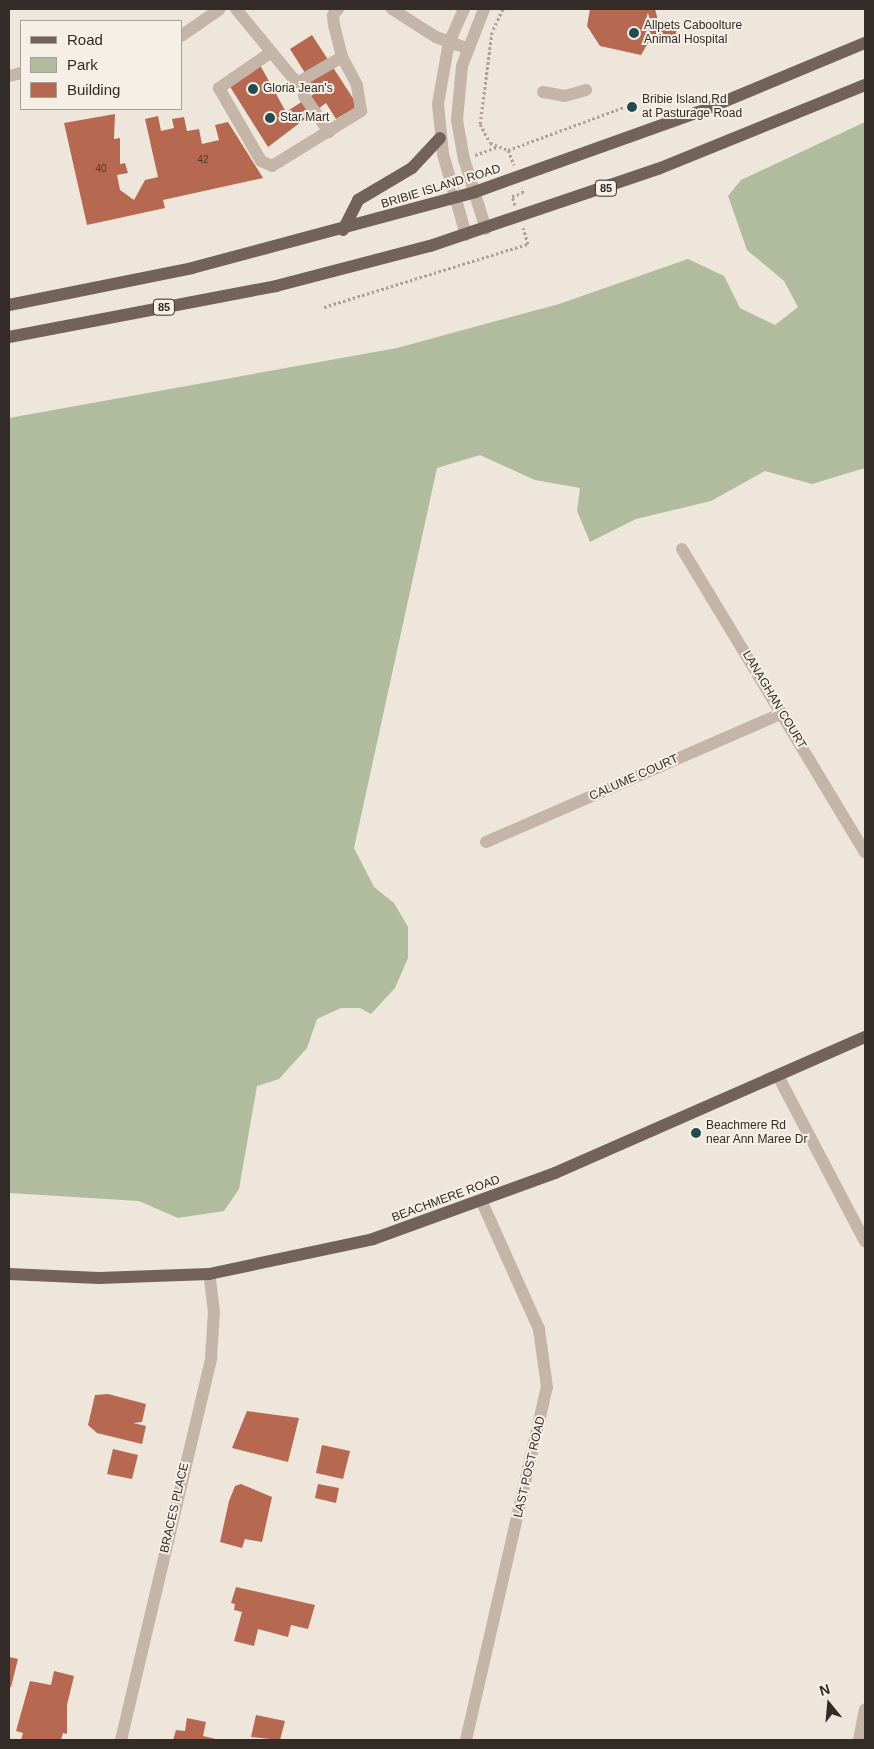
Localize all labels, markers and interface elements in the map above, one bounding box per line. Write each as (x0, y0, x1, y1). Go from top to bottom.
place label: Allpets Caboolture Animal Hospital (644, 19, 742, 47)
legend (20, 20, 182, 110)
marker: Allpets Caboolture Animal Hospital (628, 27, 640, 39)
text: Road (67, 31, 103, 48)
text: Park (67, 56, 98, 73)
text: Building (67, 81, 120, 98)
place label: Gloria Jean's (263, 82, 333, 96)
marker: Gloria Jean's (247, 83, 259, 95)
place label: Bribie Island Rd at Pasturage Road (642, 93, 742, 121)
marker: Bribie Island Rd at Pasturage Road (626, 101, 638, 113)
place label: Star Mart (280, 111, 329, 125)
marker: Star Mart (264, 112, 276, 124)
house number: 42 (197, 154, 209, 166)
street label: BRIBIE ISLAND ROAD (380, 162, 502, 212)
house number: 40 (95, 163, 107, 175)
road number: 85 (595, 180, 617, 197)
road number: 85 (153, 298, 175, 316)
street label: LANAGHAN COURT (739, 648, 809, 752)
street label: CALUME COURT (587, 752, 681, 804)
place label: Beachmere Rd near Ann Maree Dr (706, 1119, 808, 1147)
marker: Beachmere Rd near Ann Maree Dr (690, 1127, 702, 1139)
street label: BEACHMERE ROAD (390, 1173, 502, 1225)
street label: LAST POST ROAD (511, 1415, 549, 1519)
street label: BRACES PLACE (158, 1462, 192, 1554)
north arrow (804, 1679, 854, 1729)
text: N (817, 1681, 832, 1699)

